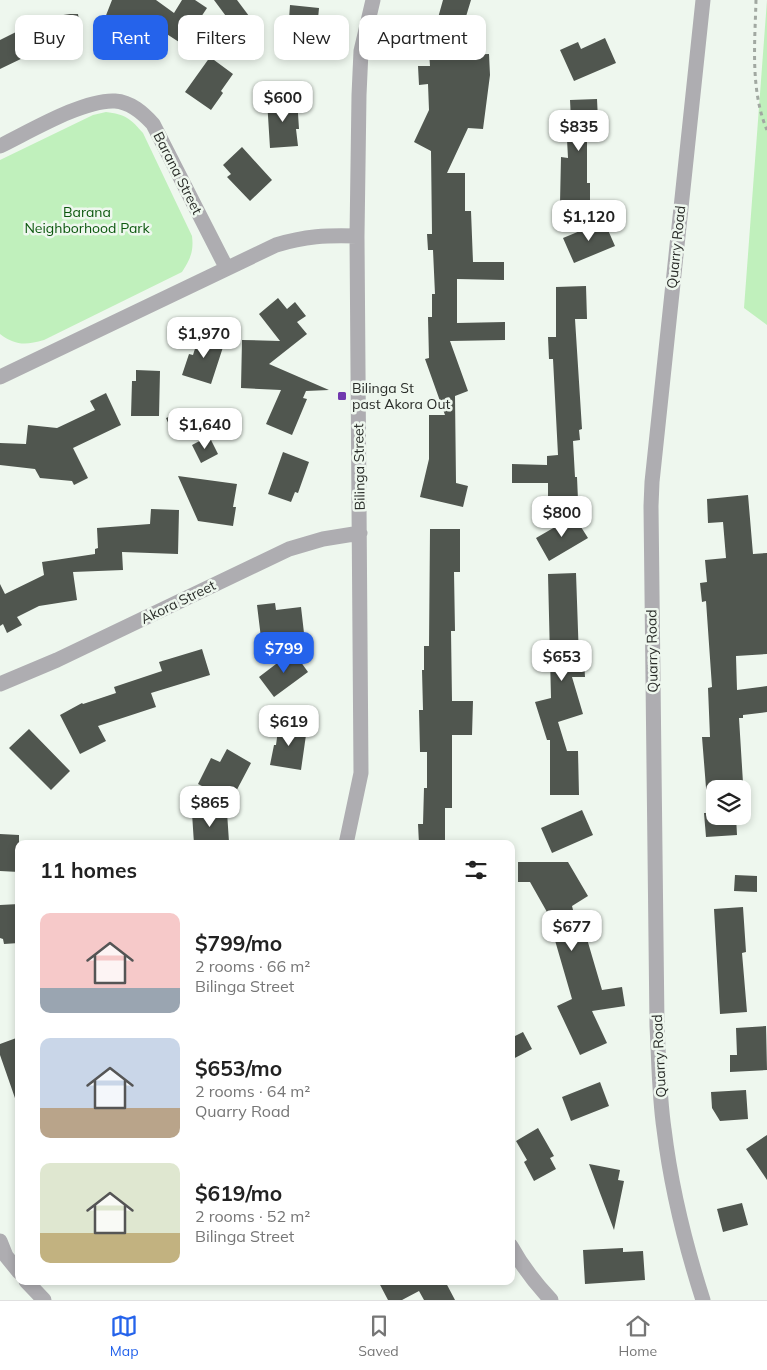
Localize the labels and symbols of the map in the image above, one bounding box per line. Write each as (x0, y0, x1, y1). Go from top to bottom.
pin: $600 (253, 80, 313, 123)
pin: $835 (549, 110, 609, 152)
street label: Barana Street (149, 129, 207, 217)
pin: $1,120 (548, 200, 630, 242)
park label: Barana Neighborhood Park (24, 203, 150, 237)
street label: Quarry Road (663, 205, 689, 289)
pin: $1,970 (163, 316, 245, 359)
place label: Bilinga St past Akora Out (352, 379, 450, 413)
marker: Bilinga St past Akora Out (336, 390, 348, 402)
pin: $1,640 (164, 408, 246, 450)
street label: Bilinga Street (349, 423, 369, 511)
pin: $800 (532, 496, 592, 538)
street label: Akora Street (138, 576, 218, 628)
street label: Quarry Road (642, 609, 662, 693)
pin: $799 (254, 632, 314, 674)
pin: $653 (532, 640, 592, 682)
pin: $619 (259, 704, 319, 747)
pin: $865 (180, 786, 240, 828)
pin: $677 (542, 910, 602, 952)
street label: Quarry Road (648, 1014, 670, 1098)

